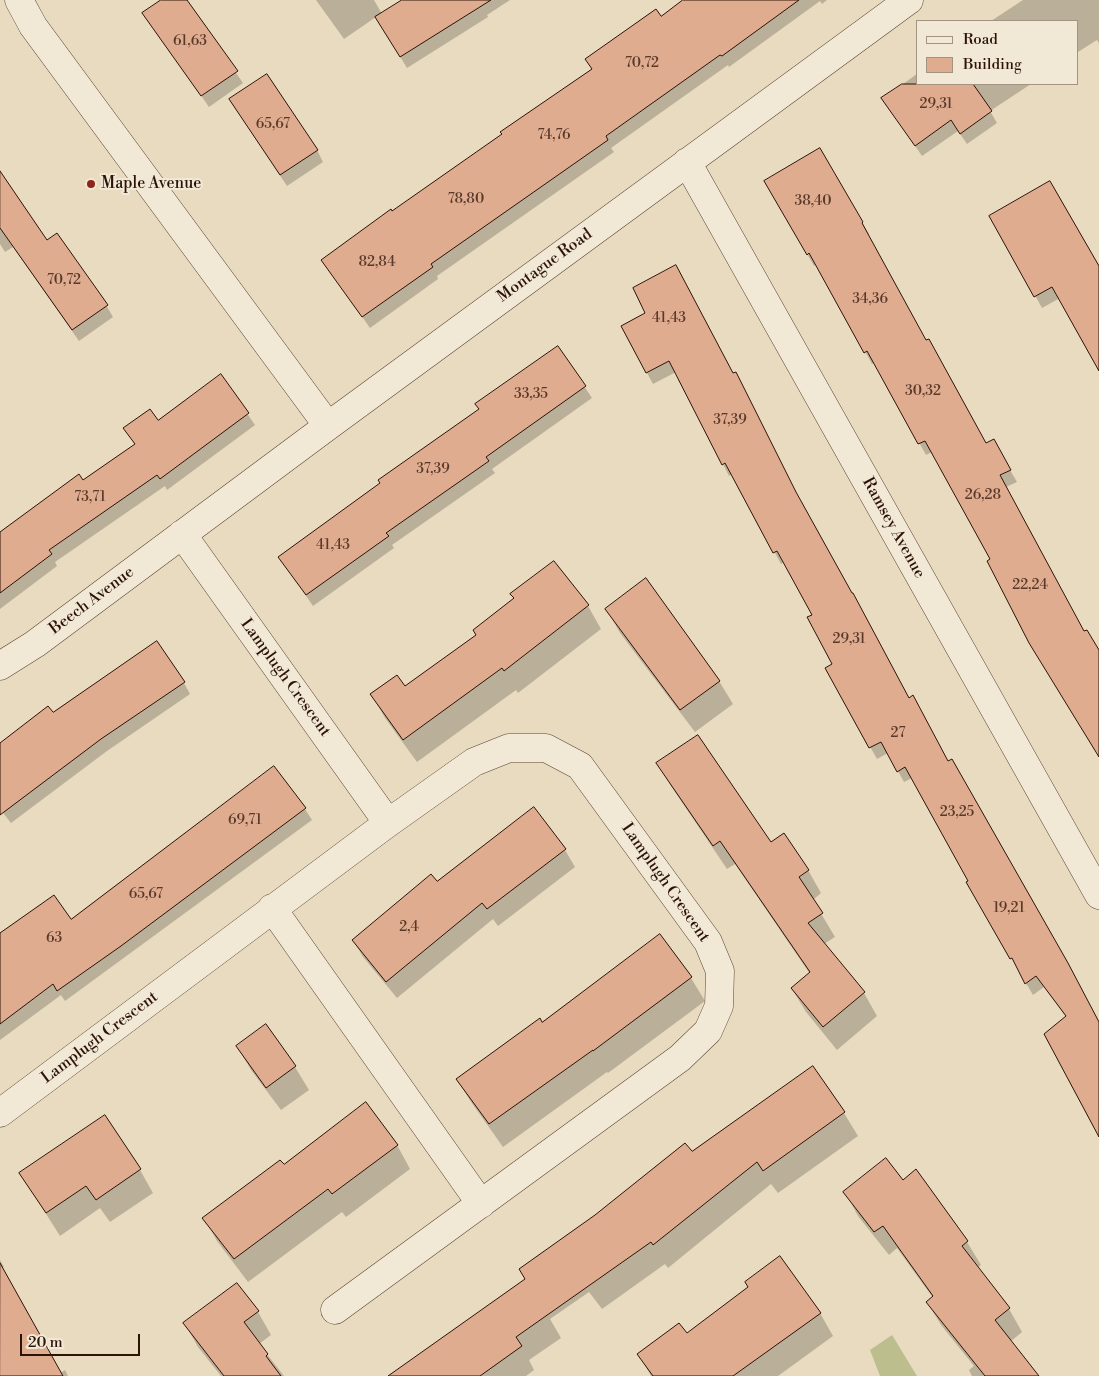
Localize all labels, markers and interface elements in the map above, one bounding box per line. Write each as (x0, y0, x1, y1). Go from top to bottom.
legend (916, 20, 1079, 85)
text: Road (963, 30, 998, 49)
house number: 61,63 (173, 34, 207, 50)
text: Building (963, 55, 1022, 74)
house number: 70,72 (625, 56, 659, 72)
house number: 29,31 (919, 97, 953, 113)
house number: 65,67 (256, 117, 290, 133)
house number: 74,76 (538, 128, 570, 144)
place label: Maple Avenue (101, 174, 201, 194)
marker: Maple Avenue (85, 178, 97, 190)
house number: 78,80 (448, 192, 484, 208)
house number: 38,40 (794, 194, 832, 210)
street label: Montague Road (494, 225, 596, 307)
house number: 82,84 (359, 255, 395, 271)
house number: 70,72 (47, 273, 81, 289)
house number: 34,36 (852, 292, 888, 308)
house number: 41,43 (652, 311, 686, 327)
house number: 30,32 (905, 384, 941, 400)
house number: 33,35 (514, 387, 548, 403)
house number: 37,39 (713, 413, 747, 429)
house number: 37,39 (416, 462, 450, 478)
street label: Ramsey Avenue (857, 474, 929, 582)
house number: 26,28 (965, 488, 1001, 504)
house number: 73,71 (74, 490, 106, 506)
house number: 41,43 (316, 538, 350, 554)
street label: Beech Avenue (46, 563, 138, 639)
house number: 22,24 (1012, 578, 1048, 594)
street label: Lamplugh Crescent (236, 615, 334, 741)
house number: 29,31 (832, 632, 866, 648)
house number: 27 (891, 726, 905, 742)
house number: 23,25 (940, 805, 974, 821)
house number: 69,71 (228, 813, 262, 829)
street label: Lamplugh Crescent (617, 820, 713, 946)
house number: 65,67 (129, 887, 163, 903)
house number: 19,21 (993, 901, 1025, 917)
house number: 2,4 (399, 920, 419, 936)
house number: 63 (46, 931, 62, 947)
street label: Lamplugh Crescent (38, 988, 162, 1088)
scale bar (22, 1324, 142, 1356)
text: 20 m (28, 1333, 63, 1352)

